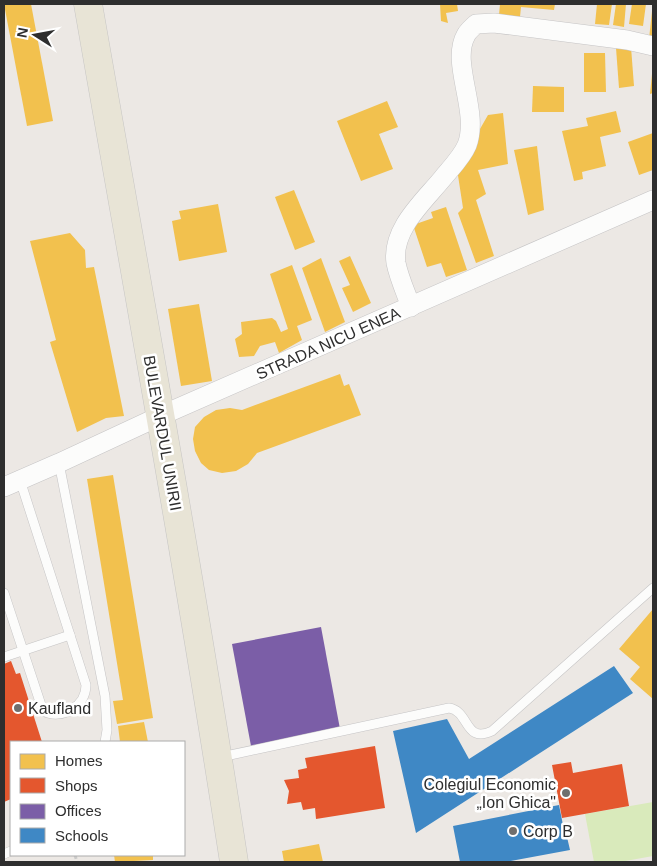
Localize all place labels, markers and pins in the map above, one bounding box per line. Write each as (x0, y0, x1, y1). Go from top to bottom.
place label: Kaufland (28, 700, 91, 717)
marker: Kaufland (12, 702, 24, 714)
place label: Colegiul Economic „Ion Ghica" (423, 776, 556, 811)
marker: Colegiul Economic „Ion Ghica" (560, 787, 572, 799)
place label: Corp B (523, 823, 573, 840)
marker: Corp B (507, 825, 519, 837)

